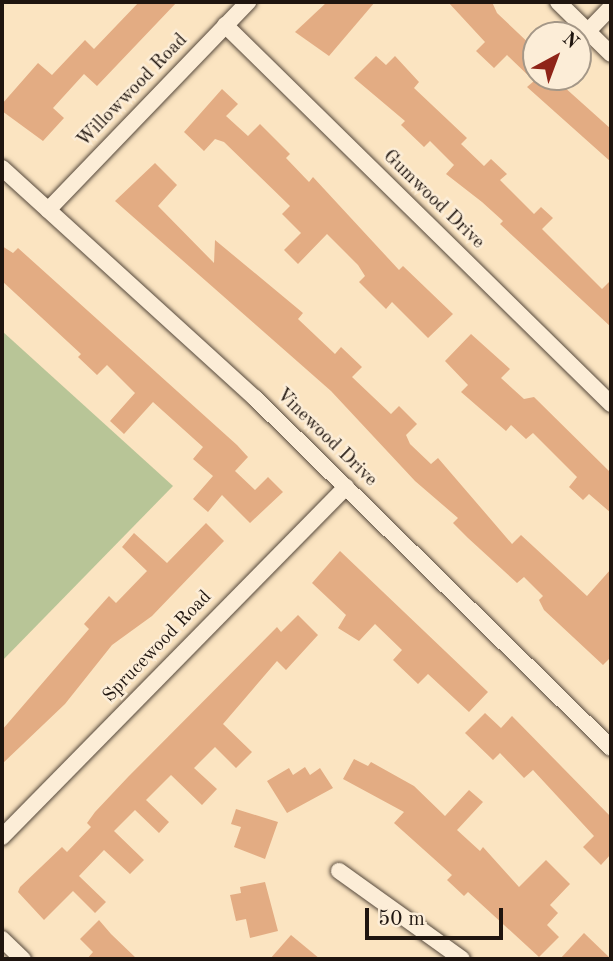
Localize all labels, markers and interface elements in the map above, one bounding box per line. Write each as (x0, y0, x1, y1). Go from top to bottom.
north arrow (522, 21, 592, 91)
text: N (558, 29, 582, 53)
street label: Willowwood Road (73, 30, 193, 152)
street label: Gumwood Drive (377, 146, 489, 254)
street label: Vinewood Drive (271, 384, 381, 492)
street label: Sprucewood Road (99, 586, 217, 708)
scale bar (368, 894, 506, 938)
text: 50 m (378, 909, 425, 930)

